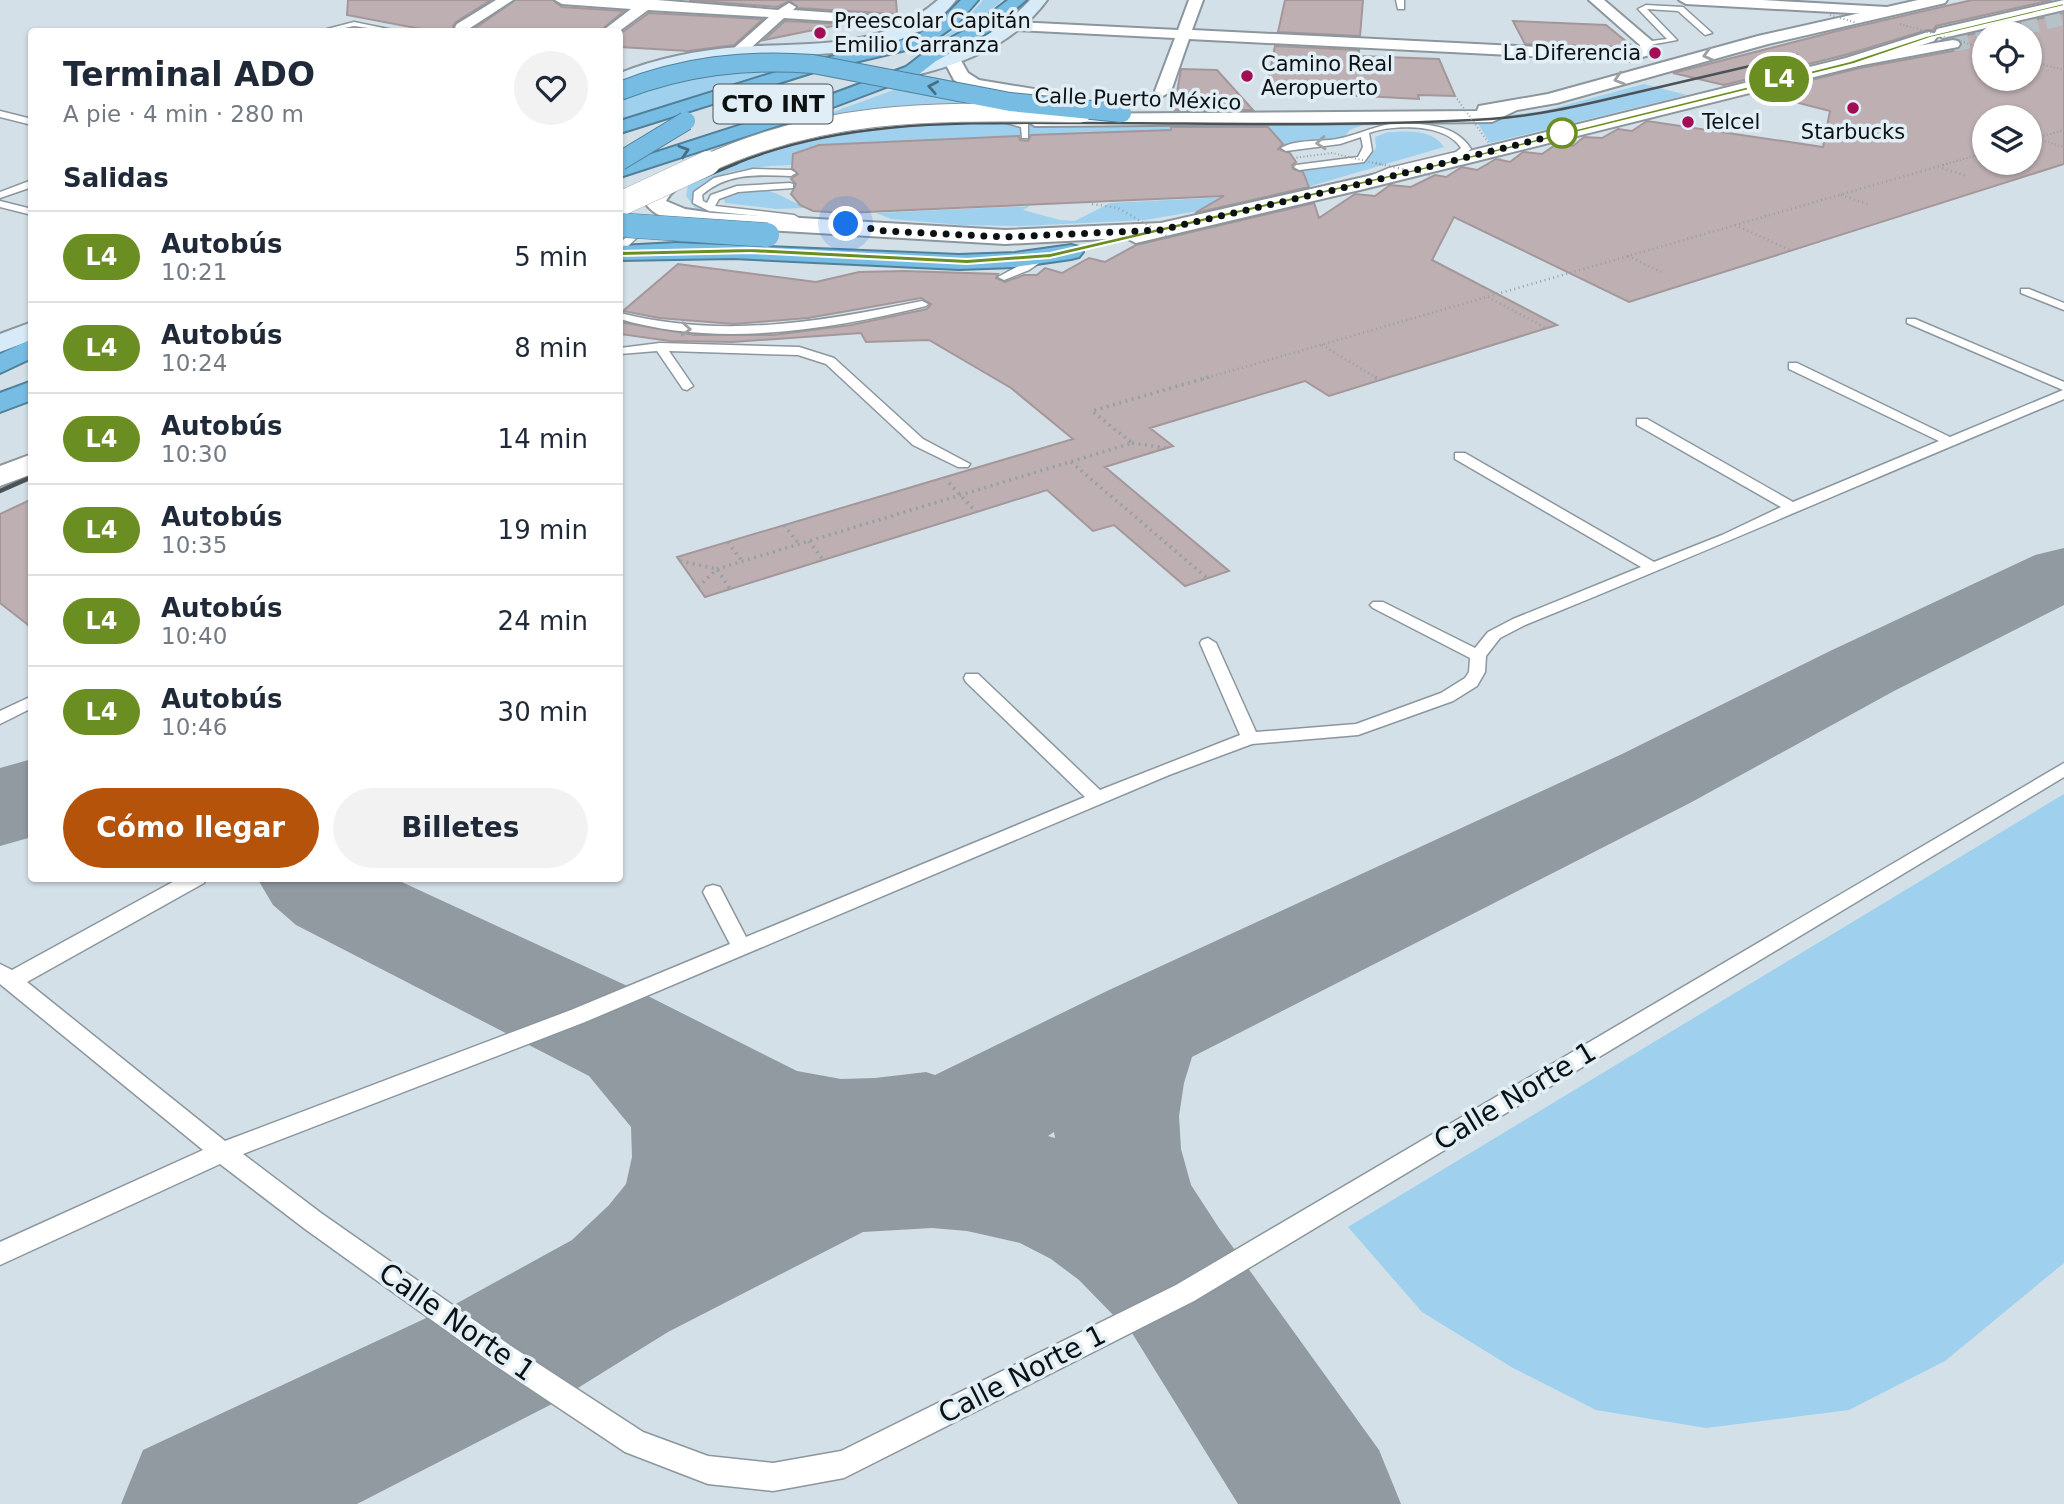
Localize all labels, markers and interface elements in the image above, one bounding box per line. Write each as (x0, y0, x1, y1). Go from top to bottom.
place label: Preescolar Capitán Emilio Carranza (834, 9, 1031, 57)
map controls (1972, 21, 2042, 175)
button: locate (1972, 21, 2042, 91)
marker: Preescolar Capitán Emilio Carranza (812, 25, 828, 41)
place label: La Diferencia (1503, 41, 1641, 65)
marker: La Diferencia (1647, 45, 1663, 61)
one-way arrow (1702, 47, 1714, 61)
button: heart (514, 51, 588, 125)
place label: Camino Real Aeropuerto (1261, 52, 1393, 100)
text: Terminal ADO (63, 55, 315, 94)
line badge: L4 (1748, 56, 1810, 102)
text: L4 (1763, 65, 1795, 93)
marker: Camino Real Aeropuerto (1239, 68, 1255, 84)
one-way arrow (1613, 71, 1625, 86)
one-way arrow (927, 81, 939, 96)
street label: Calle Puerto México (1034, 83, 1242, 115)
road number: CTO INT (714, 85, 832, 124)
marker: Starbucks (1845, 100, 1861, 116)
text: A pie · 4 min · 280 m (63, 101, 304, 127)
button: layers (1972, 105, 2042, 175)
place label: Telcel (1701, 110, 1760, 134)
marker: Telcel (1680, 114, 1696, 130)
unlabelled marker (1547, 118, 1577, 148)
place label: Starbucks (1801, 120, 1905, 144)
one-way arrow (1316, 135, 1327, 150)
one-way arrow (678, 144, 690, 159)
text: Salidas (63, 163, 169, 193)
your location (828, 206, 863, 241)
text: Autobús (161, 229, 283, 259)
text: 5 min (514, 242, 588, 272)
text: L4 (86, 243, 118, 271)
text: 10:21 (161, 259, 227, 285)
text: Autobús (161, 320, 283, 350)
one-way arrow (681, 321, 692, 336)
text: 8 min (514, 333, 588, 363)
text: L4 (86, 334, 118, 362)
text: 10:24 (161, 350, 227, 376)
text: Autobús (161, 411, 283, 441)
text: 14 min (498, 424, 588, 454)
text: L4 (86, 425, 118, 453)
text: 10:30 (161, 441, 227, 467)
text: Autobús (161, 502, 283, 532)
text: 19 min (498, 515, 588, 545)
text: L4 (86, 516, 118, 544)
text: 10:35 (161, 532, 227, 558)
text: Autobús (161, 593, 283, 623)
text: 24 min (498, 606, 588, 636)
text: L4 (86, 607, 118, 635)
text: 10:40 (161, 623, 227, 649)
text: Autobús (161, 684, 283, 714)
text: 30 min (498, 697, 588, 727)
text: L4 (86, 698, 118, 726)
text: 10:46 (161, 714, 227, 740)
button: Cómo llegar (63, 788, 319, 868)
button: Billetes (333, 788, 588, 868)
street label: Calle Norte 1 (1428, 1035, 1602, 1157)
street label: Calle Norte 1 (373, 1256, 541, 1388)
street label: Calle Norte 1 (933, 1318, 1111, 1430)

